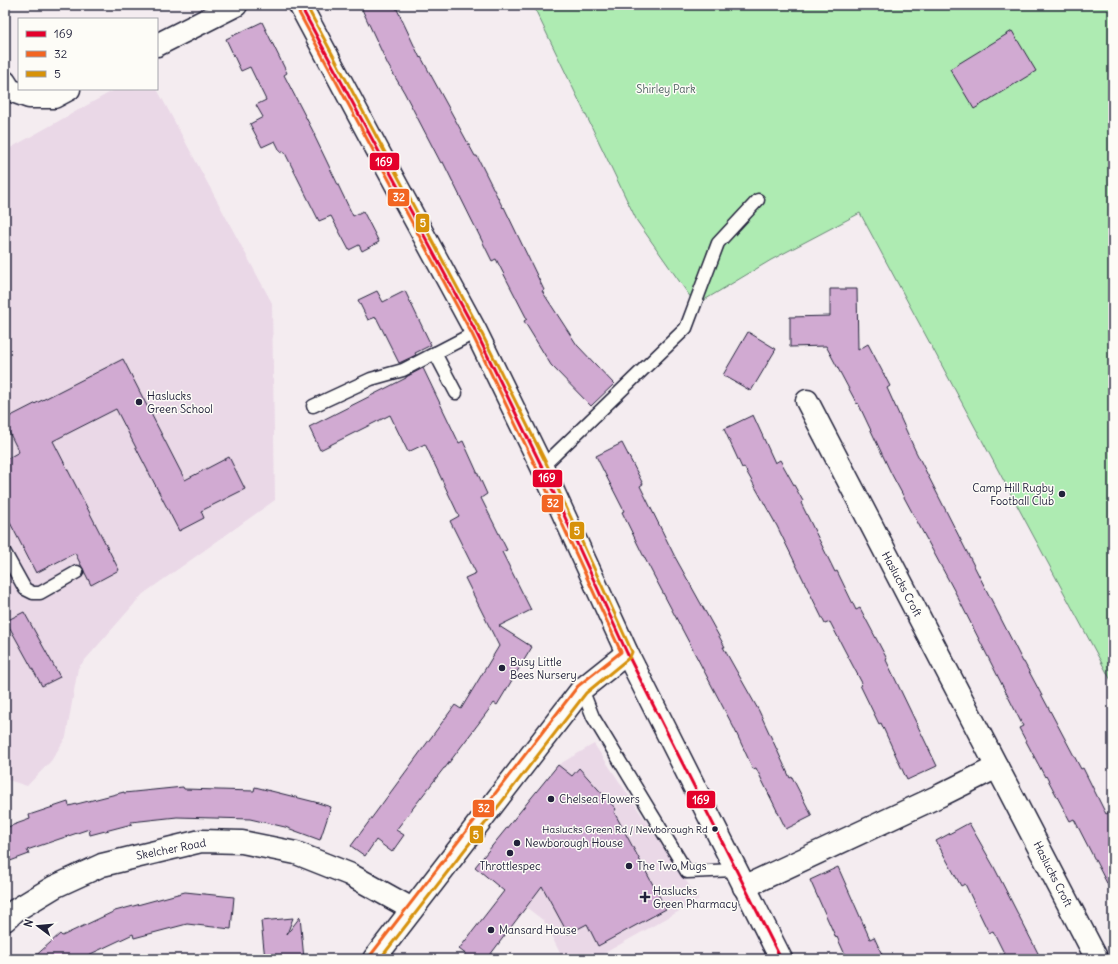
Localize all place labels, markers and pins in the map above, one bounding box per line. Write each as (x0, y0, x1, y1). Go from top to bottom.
place label: Haslucks Green School (147, 389, 213, 416)
marker: Haslucks Green School (134, 397, 144, 407)
place label: Camp Hill Rugby Football Club (972, 481, 1054, 508)
marker: Camp Hill Rugby Football Club (1057, 489, 1067, 499)
place label: Busy Little Bees Nursery (510, 655, 577, 682)
marker: Busy Little Bees Nursery (497, 663, 507, 673)
place label: Chelsea Flowers (559, 792, 640, 806)
marker: Chelsea Flowers (546, 794, 556, 804)
place label: Haslucks Green Rd / Newborough Rd (542, 823, 708, 836)
marker: Haslucks Green Rd / Newborough Rd (710, 824, 720, 834)
place label: Newborough House (525, 836, 623, 850)
marker: Newborough House (512, 838, 522, 848)
marker: Throttlespec (505, 848, 515, 858)
place label: Throttlespec (479, 859, 541, 873)
place label: The Two Mugs (637, 859, 707, 873)
marker: The Two Mugs (624, 861, 634, 871)
place label: Haslucks Green Pharmacy (653, 884, 737, 911)
marker: Haslucks Green Pharmacy (640, 892, 650, 902)
place label: Mansard House (499, 923, 577, 937)
marker: Mansard House (486, 925, 496, 935)

